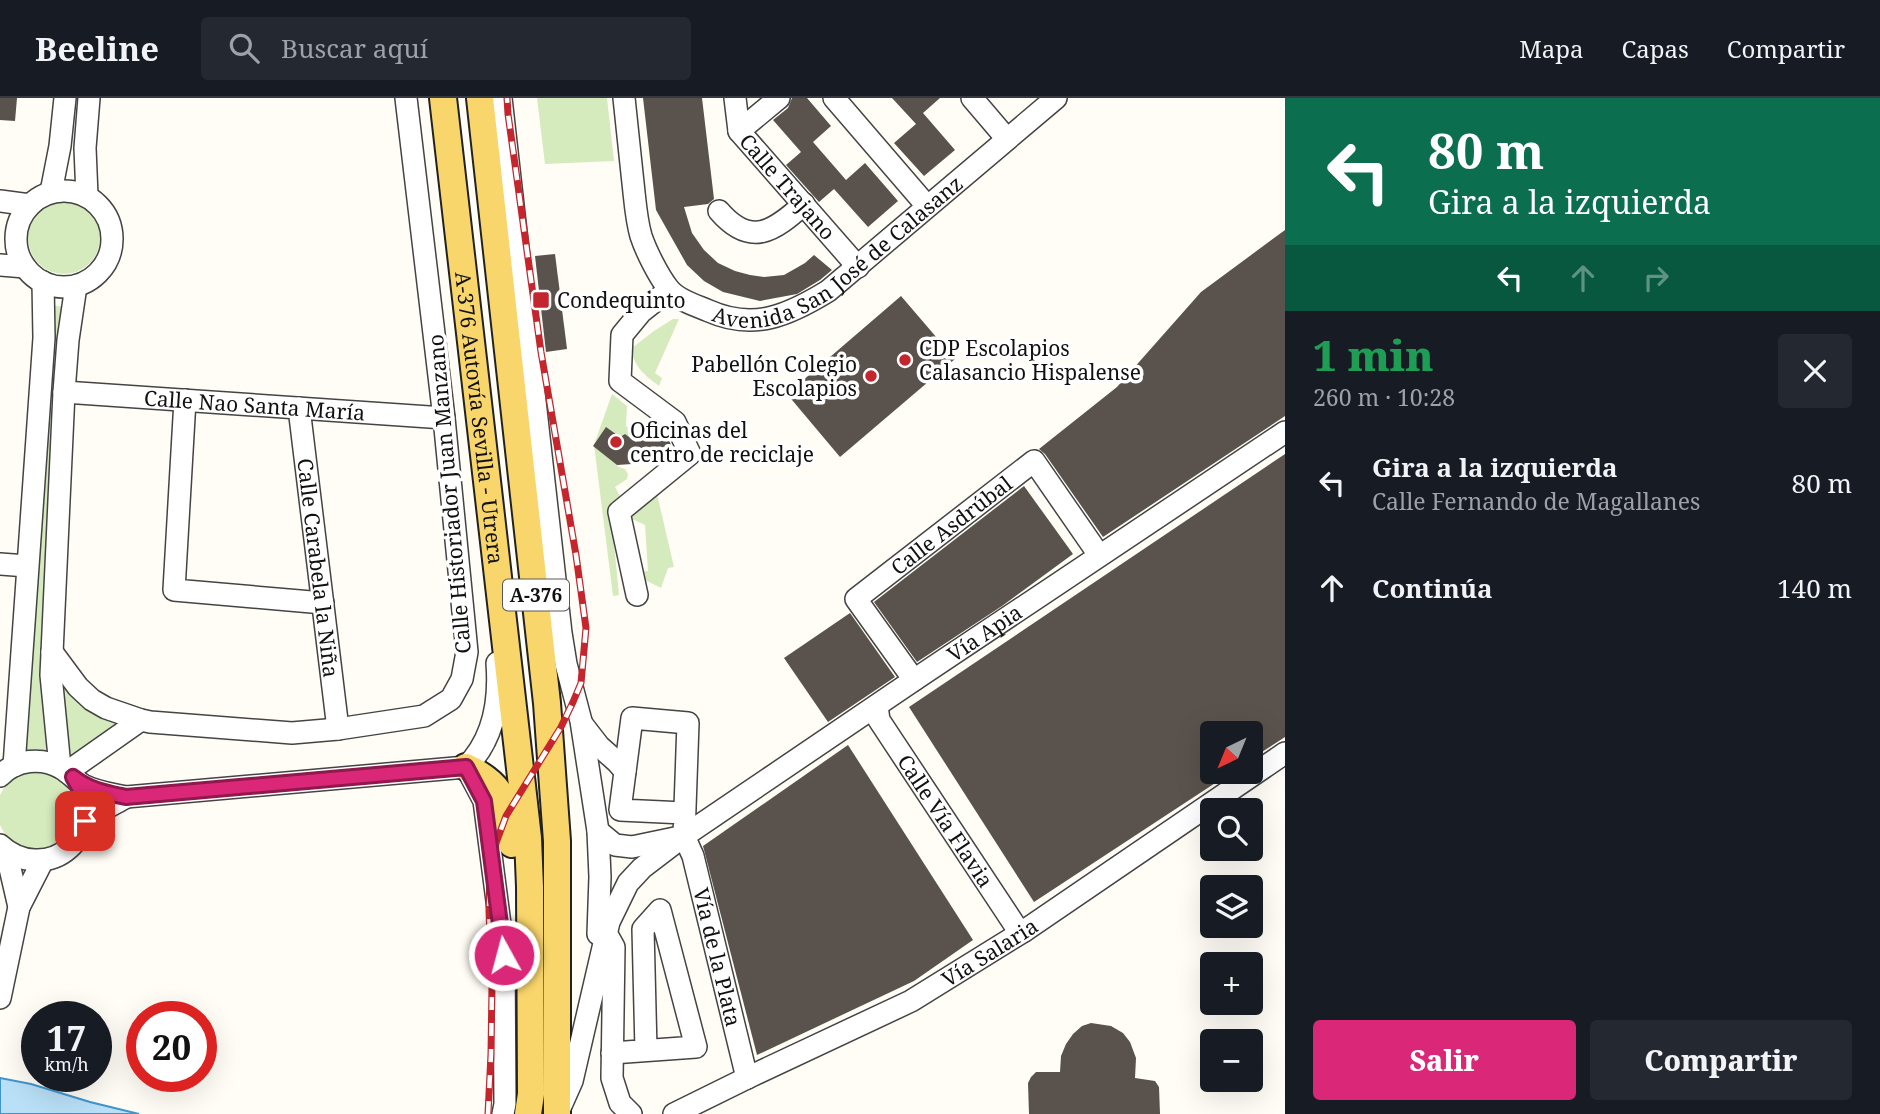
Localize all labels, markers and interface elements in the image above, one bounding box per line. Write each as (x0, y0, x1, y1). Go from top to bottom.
search box (201, 17, 691, 80)
text: Beeline (35, 26, 159, 71)
icon: search (225, 29, 263, 67)
text: Buscar aquí (281, 30, 428, 66)
text: Mapa (1519, 32, 1583, 65)
text: Capas (1621, 32, 1689, 65)
text: Compartir (1727, 32, 1845, 65)
text: 80 m (1428, 117, 1544, 183)
icon: left (1313, 126, 1404, 217)
street label: Calle Trajano (733, 127, 842, 246)
street label: Avenida San José de Calasanz (709, 169, 968, 334)
text: Gira a la izquierda (1428, 180, 1711, 223)
icon: left (1491, 259, 1529, 297)
icon: ahead (1564, 259, 1602, 297)
icon: right (1637, 259, 1675, 297)
street label: A-376 Autovía Sevilla - Utrera (449, 270, 510, 566)
place label: Condequinto (557, 286, 686, 314)
marker: Condequinto (531, 290, 551, 310)
text: 1 min (1313, 326, 1434, 383)
street label: Calle Historiador Juan Manzano (421, 333, 477, 655)
place label: CDP Escolapios Calasancio Hispalense (919, 334, 1141, 386)
button: close (1778, 334, 1852, 408)
place label: Pabellón Colegio Escolapios (691, 350, 857, 402)
marker: CDP Escolapios Calasancio Hispalense (897, 352, 913, 368)
marker: Pabellón Colegio Escolapios (863, 368, 879, 384)
text: 260 m · 10:28 (1313, 381, 1455, 413)
street label: Calle Nao Santa María (143, 384, 366, 427)
place label: Oficinas del centro de reciclaje (630, 416, 814, 468)
marker: Oficinas del centro de reciclaje (608, 434, 624, 450)
text: Gira a la izquierda (1372, 449, 1618, 485)
street label: Calle Carabela la Niña (291, 457, 346, 679)
icon: left (1313, 464, 1351, 502)
text: 80 m (1792, 465, 1852, 501)
street label: Calle Asdrúbal (885, 469, 1018, 581)
text: Calle Fernando de Magallanes (1372, 485, 1700, 517)
icon: ahead (1313, 569, 1351, 607)
text: Continúa (1372, 570, 1493, 606)
text: 140 m (1777, 570, 1852, 606)
road number: A-376 (503, 580, 569, 610)
street label: Vía Apia (941, 598, 1027, 668)
north arrow (1200, 721, 1264, 784)
map controls (1200, 721, 1263, 1092)
street label: Calle Vía Flavia (891, 749, 1000, 893)
pin (55, 791, 115, 851)
button: search (1200, 798, 1263, 861)
icon: arrive (66, 802, 104, 840)
button: layers (1200, 875, 1263, 938)
street label: Vía de la Plata (687, 885, 748, 1029)
street label: Vía Salaria (936, 912, 1043, 993)
position arrow (467, 918, 541, 992)
button: + (1200, 952, 1263, 1015)
speed limit sign: 20 (126, 1001, 217, 1092)
text: 17 (47, 1014, 86, 1061)
button: Salir (1313, 1020, 1576, 1100)
button: Compartir (1590, 1020, 1852, 1100)
button: − (1200, 1029, 1263, 1092)
text: km/h (44, 1052, 89, 1076)

